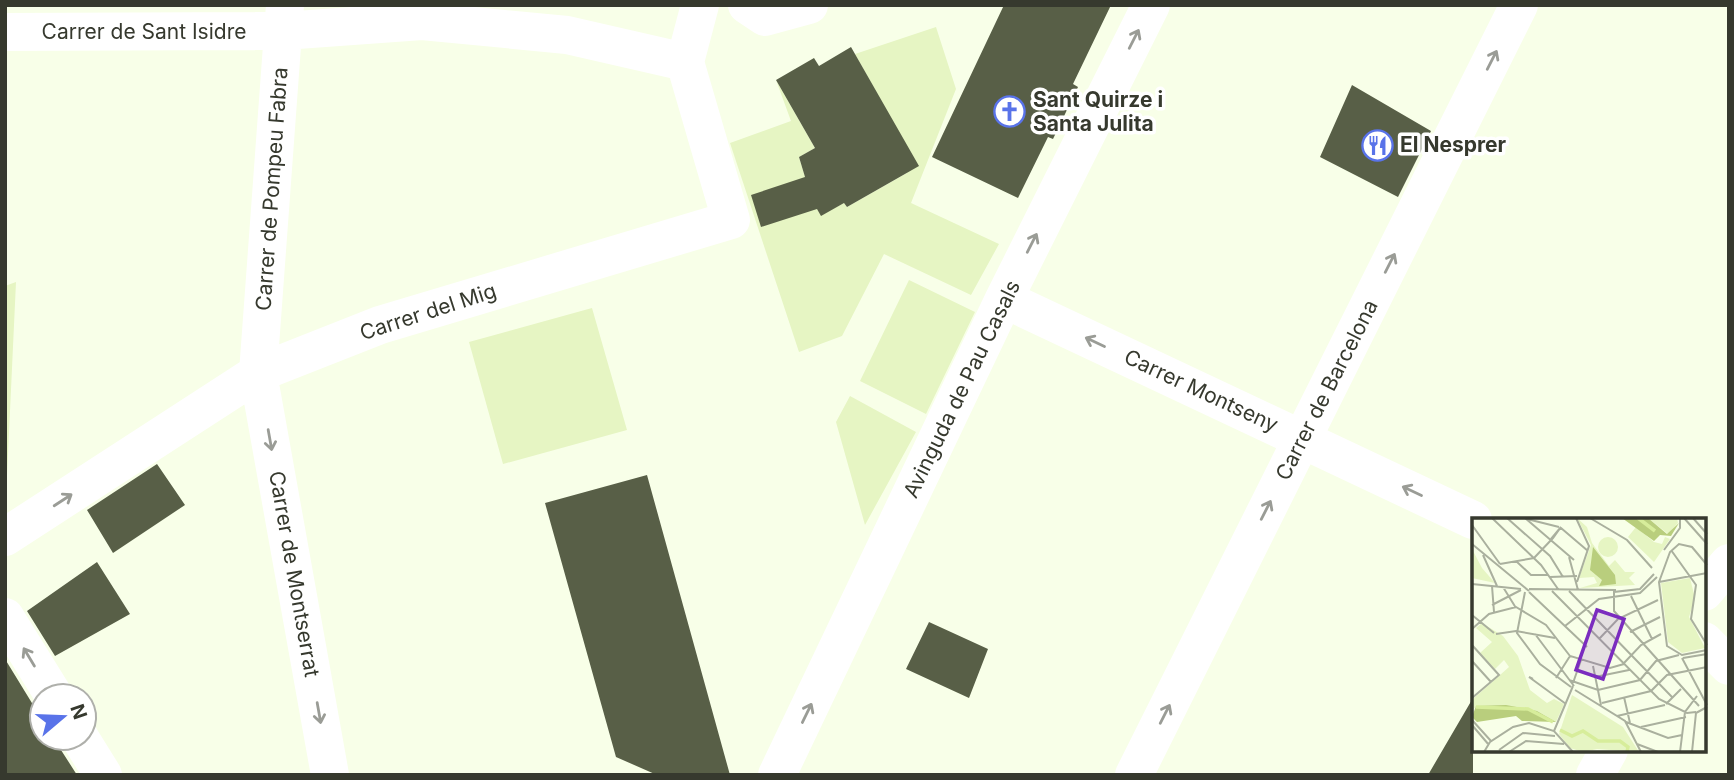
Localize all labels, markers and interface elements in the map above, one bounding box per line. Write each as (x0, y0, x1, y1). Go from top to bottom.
street label: Carrer de Sant Isidre (42, 19, 246, 44)
one-way arrow (1127, 29, 1141, 50)
one-way arrow (1485, 50, 1499, 71)
street label: Carrer de Pompeu Fabra (251, 66, 292, 312)
place label: Sant Quirze i Santa Julita (1033, 87, 1163, 136)
church icon: Sant Quirze i Santa Julita (993, 95, 1027, 129)
restaurant icon: El Nesprer (1360, 128, 1394, 162)
place label: El Nesprer (1400, 132, 1506, 157)
one-way arrow (1026, 233, 1040, 254)
one-way arrow (1384, 253, 1398, 274)
street label: Avinguda de Pau Casals (898, 276, 1025, 502)
street label: Carrer del Mig (356, 278, 499, 345)
street label: Carrer de Barcelona (1270, 295, 1383, 484)
one-way arrow (1085, 335, 1106, 348)
street label: Carrer Montseny (1120, 344, 1282, 437)
one-way arrow (264, 429, 277, 451)
street label: Carrer de Montserrat (264, 469, 325, 679)
one-way arrow (1401, 483, 1422, 496)
one-way arrow (52, 493, 72, 507)
one-way arrow (1260, 500, 1274, 521)
inset map (1472, 518, 1706, 752)
one-way arrow (22, 647, 36, 667)
north arrow (28, 682, 98, 752)
text: N (65, 701, 92, 722)
one-way arrow (312, 701, 326, 724)
one-way arrow (800, 703, 814, 724)
one-way arrow (1158, 704, 1172, 725)

